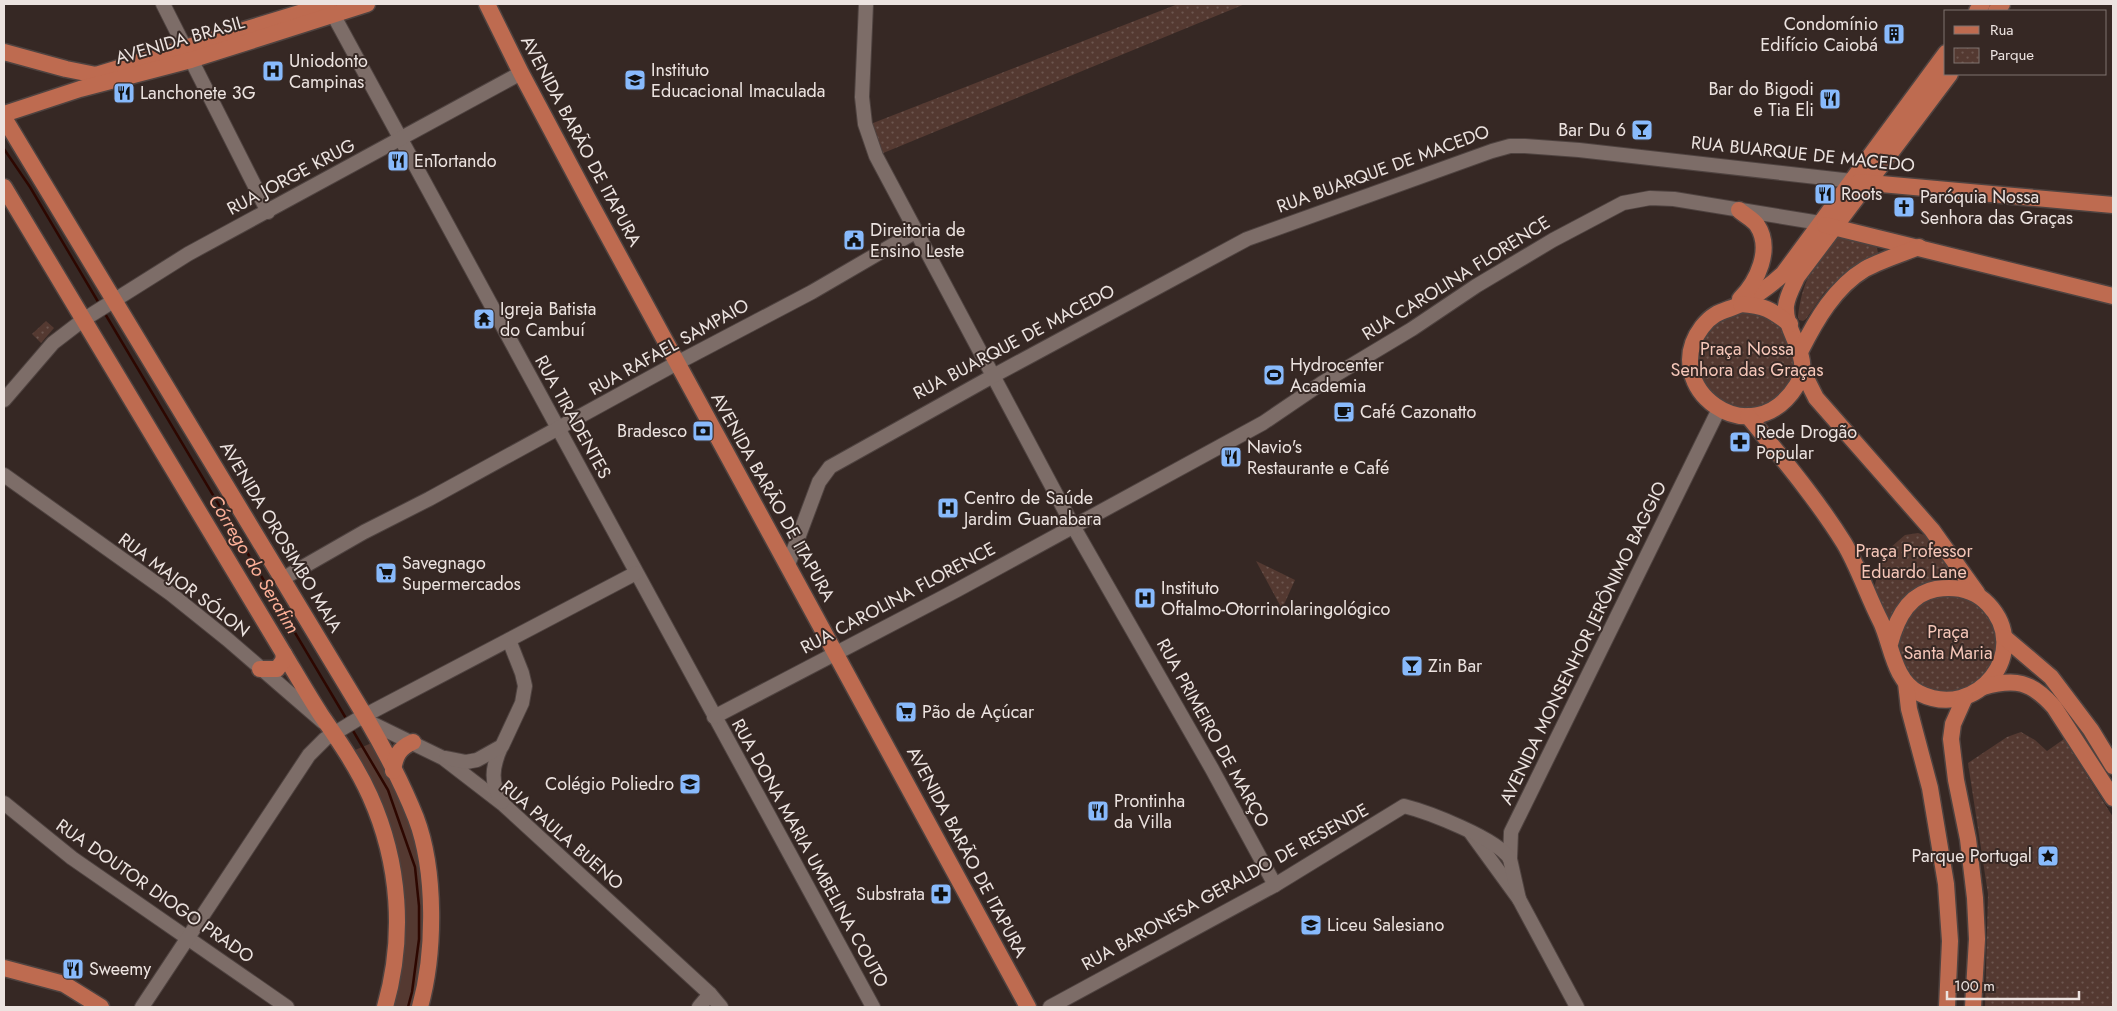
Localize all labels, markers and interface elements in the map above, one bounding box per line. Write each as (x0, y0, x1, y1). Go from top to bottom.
street label: AVENIDA BRASIL (112, 9, 248, 71)
legend (1944, 10, 2107, 75)
place label: Condomínio Edifício Caiobá (1760, 11, 1878, 58)
text: Rua (1990, 19, 2014, 41)
building icon: Condomínio Edifício Caiobá (1882, 22, 1906, 46)
street label: AVENIDA BARÃO DE ITAPURA (514, 31, 648, 251)
text: Parque (1990, 44, 2034, 66)
place label: Uniodonto Campinas (289, 48, 368, 95)
place label: Instituto Educacional Imaculada (651, 57, 826, 104)
hospital icon: Uniodonto Campinas (261, 59, 285, 83)
school or university icon: Instituto Educacional Imaculada (623, 68, 647, 92)
place label: Bar do Bigodi e Tia Eli (1708, 76, 1814, 123)
place label: Lanchonete 3G (140, 80, 256, 106)
restaurant icon: Lanchonete 3G (112, 81, 136, 105)
restaurant icon: Bar do Bigodi e Tia Eli (1818, 87, 1842, 111)
place label: Bar Du 6 (1558, 117, 1626, 143)
street label: RUA BUARQUE DE MACEDO (1273, 118, 1493, 220)
bar icon: Bar Du 6 (1630, 118, 1654, 142)
street label: RUA BUARQUE DE MACEDO (1690, 129, 1916, 179)
street label: RUA JORGE KRUG (222, 132, 360, 222)
place label: EnTortando (414, 148, 497, 174)
restaurant icon: EnTortando (386, 149, 410, 173)
place label: Roots (1841, 181, 1882, 207)
restaurant icon: Roots (1813, 182, 1837, 206)
place label: Paróquia Nossa Senhora das Graças (1920, 184, 2073, 231)
church icon: Paróquia Nossa Senhora das Graças (1892, 195, 1916, 219)
street label: RUA CAROLINA FLORENCE (1357, 209, 1555, 347)
place label: Direitoria de Ensino Leste (870, 217, 965, 264)
public building icon: Direitoria de Ensino Leste (842, 228, 866, 252)
street label: RUA BUARQUE DE MACEDO (909, 278, 1119, 406)
street label: RUA RAFAEL SAMPAIO (584, 292, 754, 402)
place label: Igreja Batista do Cambuí (500, 296, 596, 343)
temple icon: Igreja Batista do Cambuí (472, 307, 496, 331)
park label: Praça Nossa Senhora das Graças (1671, 336, 1823, 383)
street label: RUA TIRADENTES (528, 351, 618, 484)
place label: Hydrocenter Academia (1290, 352, 1385, 399)
sports icon: Hydrocenter Academia (1262, 363, 1286, 387)
street label: AVENIDA BARÃO DE ITAPURA (705, 388, 841, 606)
place label: Café Cazonatto (1360, 399, 1476, 425)
cafe icon: Café Cazonatto (1332, 400, 1356, 424)
place label: Bradesco (617, 418, 687, 444)
bank icon: Bradesco (691, 419, 715, 443)
place label: Rede Drogão Popular (1756, 419, 1857, 466)
pharmacy icon: Rede Drogão Popular (1728, 430, 1752, 454)
place label: Navio's Restaurante e Café (1247, 434, 1389, 481)
street label: AVENIDA OROSIMBO MAIA (213, 436, 349, 638)
restaurant icon: Navio's Restaurante e Café (1219, 445, 1243, 469)
street label: AVENIDA MONSENHOR JERÔNIMO BAGGIO (1493, 477, 1673, 809)
place label: Centro de Saúde Jardim Guanabara (962, 485, 1101, 532)
water label: Córrego do Serafim (202, 489, 306, 639)
hospital icon: Centro de Saúde Jardim Guanabara (936, 496, 960, 520)
street label: RUA MAJOR SÓLON (113, 527, 255, 643)
street label: RUA CAROLINA FLORENCE (796, 535, 1000, 661)
park label: Praça Professor Eduardo Lane (1855, 538, 1973, 585)
place label: Savegnago Supermercados (402, 550, 521, 597)
supermarket icon: Savegnago Supermercados (374, 561, 398, 585)
place label: Instituto Oftalmo-Otorrinolaringológico (1161, 575, 1391, 622)
hospital icon: Instituto Oftalmo-Otorrinolaringológico (1133, 586, 1157, 610)
park label: Praça Santa Maria (1903, 619, 1993, 666)
street label: RUA PRIMEIRO DE MARÇO (1150, 634, 1276, 832)
place label: Zin Bar (1428, 653, 1483, 679)
bar icon: Zin Bar (1400, 654, 1424, 678)
place label: Pão de Açúcar (922, 699, 1035, 725)
supermarket icon: Pão de Açúcar (894, 700, 918, 724)
street label: RUA DONA MARIA UMBELINA COUTO (725, 714, 895, 992)
street label: AVENIDA BARÃO DE ITAPURA (900, 742, 1034, 962)
place label: Colégio Poliedro (545, 771, 674, 797)
school or university icon: Colégio Poliedro (678, 772, 702, 796)
street label: RUA PAULA BUENO (495, 774, 629, 896)
place label: Prontinha da Villa (1114, 788, 1185, 835)
street label: RUA BARONESA GERALDO DE RESENDE (1077, 797, 1373, 977)
restaurant icon: Prontinha da Villa (1086, 799, 1110, 823)
street label: RUA DOUTOR DIOGO PRADO (51, 813, 259, 969)
place label: Parque Portugal (1912, 843, 2032, 869)
place icon: Parque Portugal (2036, 844, 2060, 868)
place label: Substrata (856, 881, 925, 907)
pharmacy icon: Substrata (929, 882, 953, 906)
place label: Liceu Salesiano (1327, 912, 1444, 938)
school or university icon: Liceu Salesiano (1299, 913, 1323, 937)
place label: Sweemy (89, 956, 151, 982)
restaurant icon: Sweemy (61, 957, 85, 981)
scale bar (1947, 968, 2080, 1000)
text: 100 m (1954, 975, 1995, 997)

